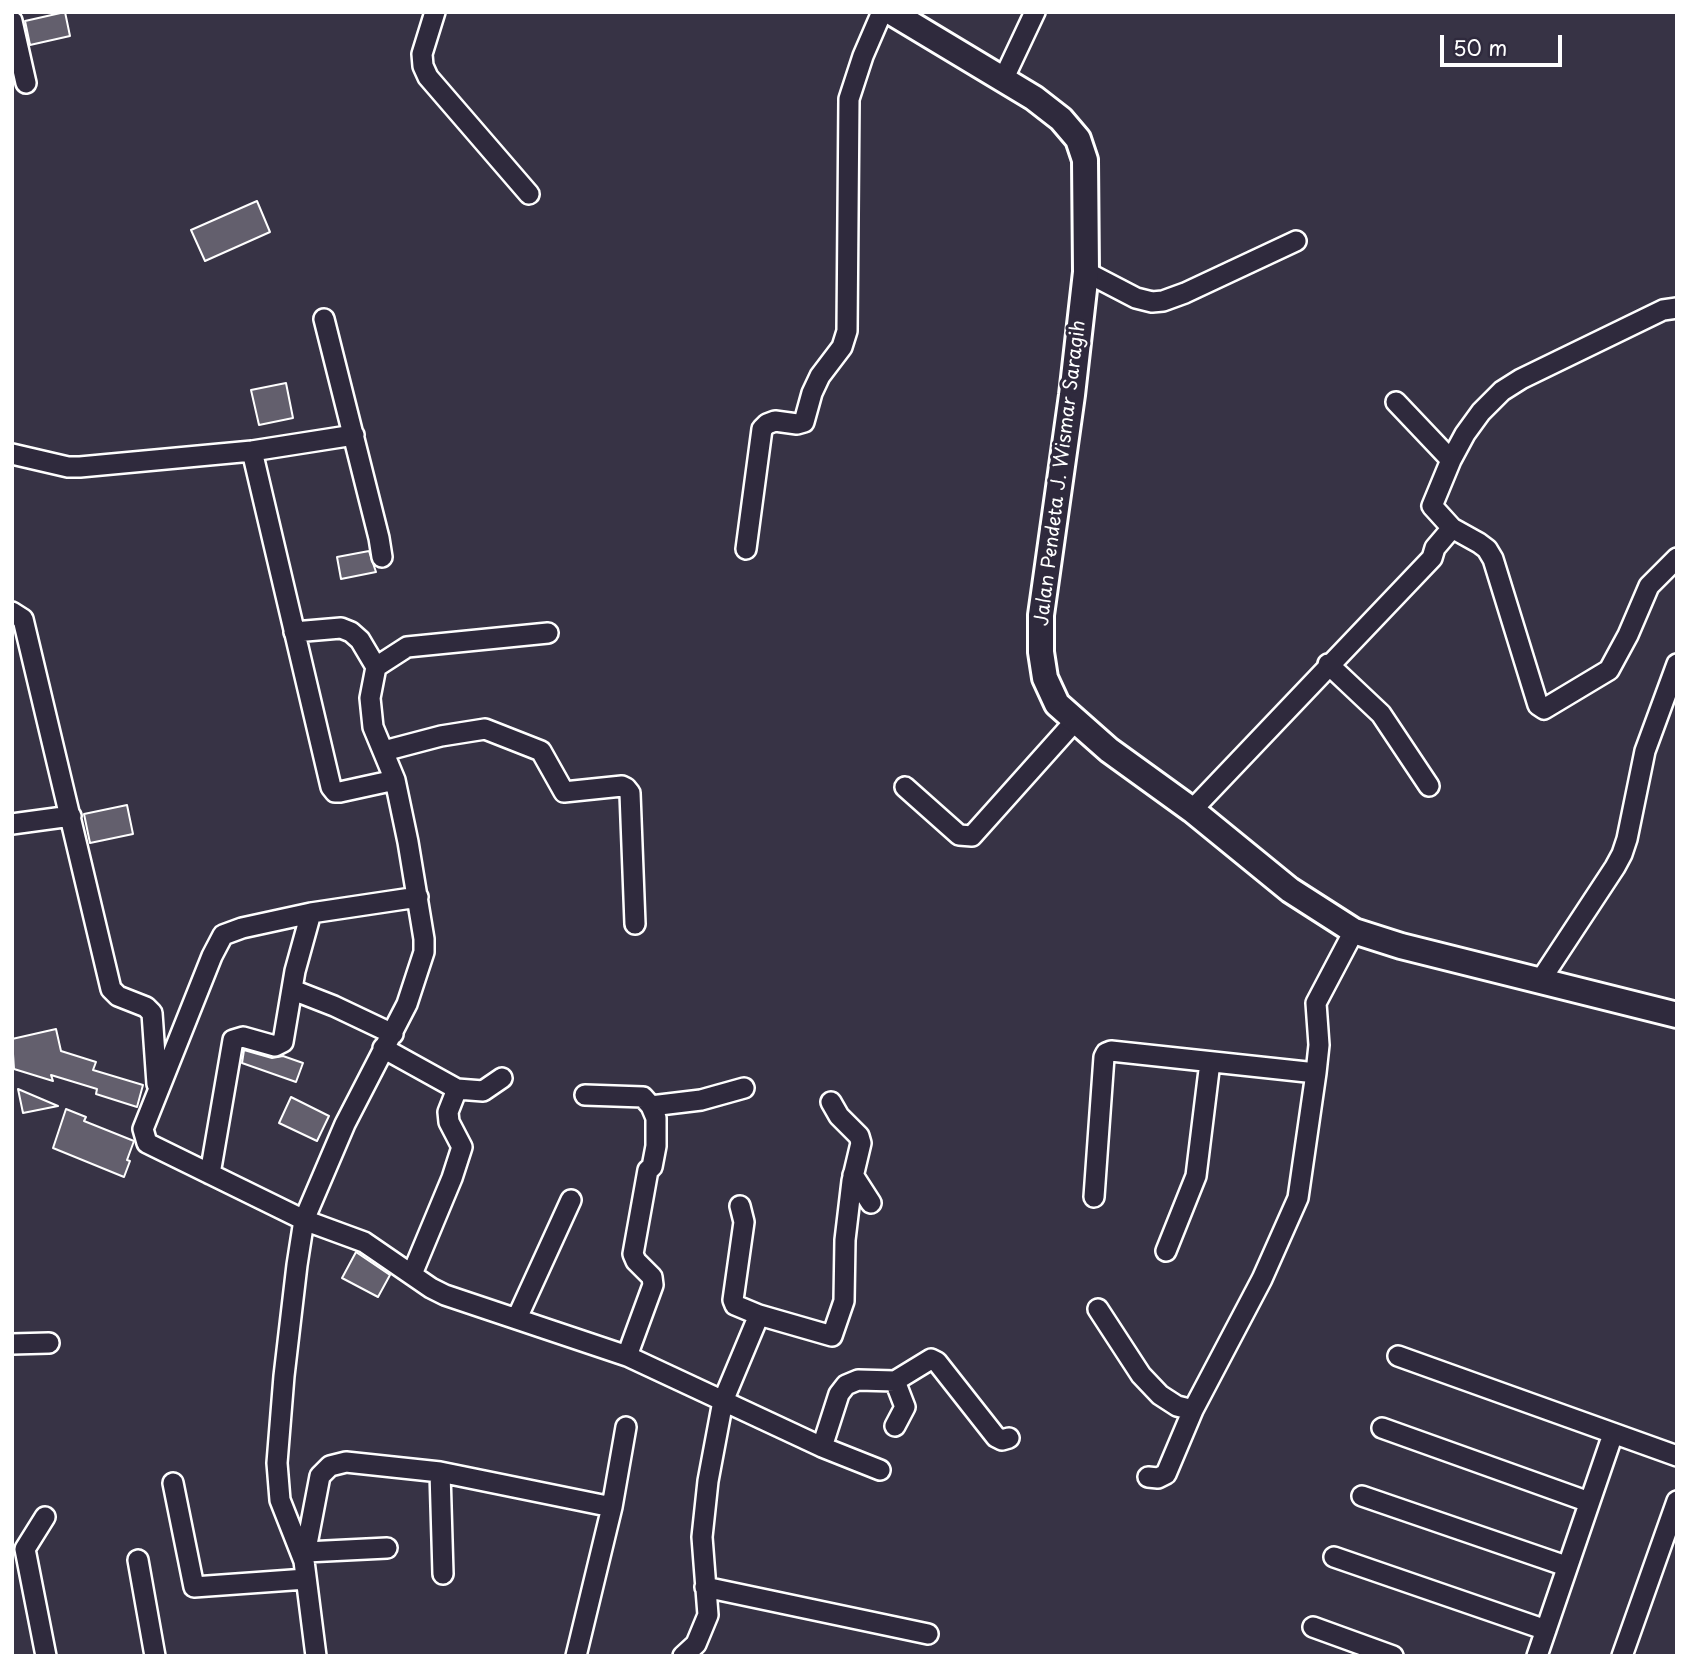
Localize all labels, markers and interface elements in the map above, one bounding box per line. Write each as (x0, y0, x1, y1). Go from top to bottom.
scale bar (1444, 21, 1566, 65)
text: 50 m (1453, 31, 1507, 63)
street label: Jalan Pendeta J. Wismar Saragih (1031, 319, 1091, 627)

